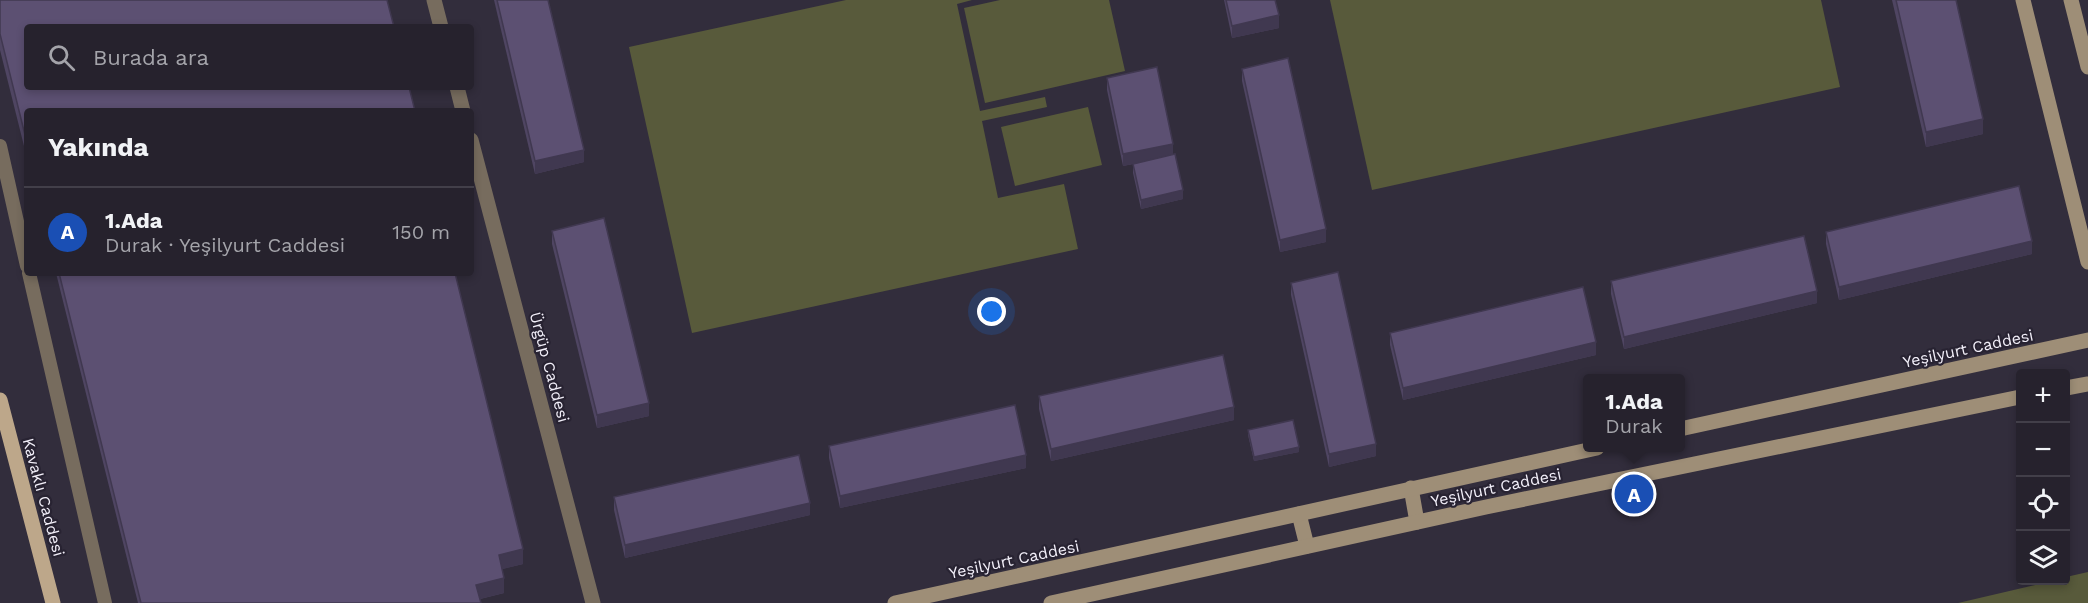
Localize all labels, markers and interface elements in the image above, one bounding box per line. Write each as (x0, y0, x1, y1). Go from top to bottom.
search box (24, 24, 474, 90)
icon: search (45, 41, 78, 74)
text: Burada ara (93, 45, 209, 70)
text: Yakında (48, 132, 149, 162)
text: 1.Ada (105, 208, 162, 233)
text: A (61, 220, 74, 244)
text: 150 m (392, 220, 450, 244)
text: Durak · Yeşilyurt Caddesi (105, 233, 345, 257)
your location (977, 297, 1006, 326)
street label: Ürgüp Caddesi (526, 310, 573, 424)
street label: Yeşilyurt Caddesi (1901, 325, 2035, 372)
map controls (2016, 369, 2070, 585)
button: + (2016, 369, 2070, 423)
popup (1583, 374, 1685, 452)
text: 1.Ada (1605, 389, 1663, 414)
text: Durak (1605, 414, 1663, 438)
button: − (2016, 423, 2070, 477)
street label: Kavaklı Caddesi (19, 436, 68, 558)
street label: Yeşilyurt Caddesi (1429, 464, 1563, 511)
pin: A (1614, 472, 1654, 516)
button: locate (2016, 477, 2070, 531)
button: layers (2016, 531, 2070, 585)
street label: Yeşilyurt Caddesi (947, 536, 1081, 583)

